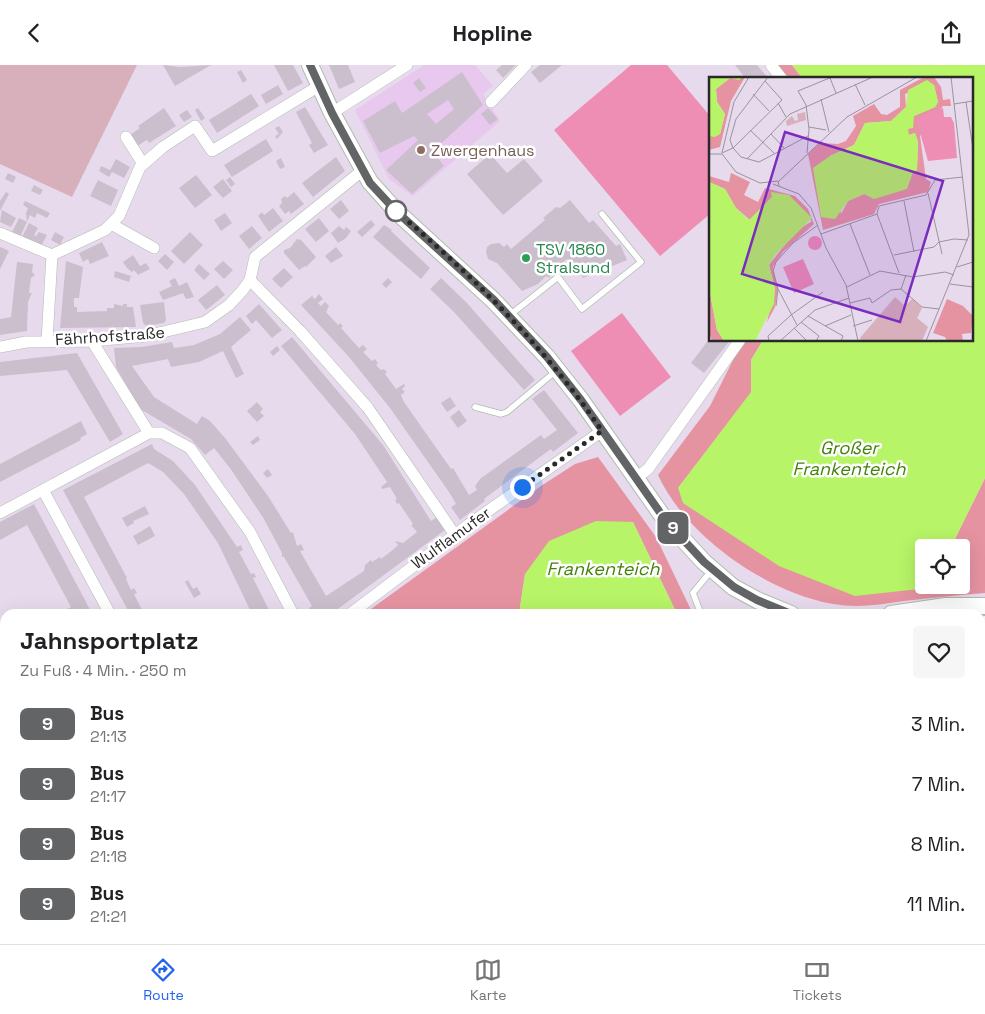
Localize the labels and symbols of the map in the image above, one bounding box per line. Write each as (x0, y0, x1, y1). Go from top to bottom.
inset map (709, 77, 972, 341)
place label: Zwergenhaus (431, 140, 535, 161)
marker: Zwergenhaus (415, 144, 427, 156)
unlabelled marker (385, 200, 407, 222)
place label: TSV 1860 Stralsund (536, 239, 610, 278)
marker: TSV 1860 Stralsund (520, 252, 532, 264)
street label: Fährhofstraße (54, 322, 166, 350)
water label: Großer Frankenteich (792, 436, 906, 480)
your location (510, 475, 535, 500)
street label: Wulflamufer (407, 502, 495, 574)
line badge: 9 (657, 512, 689, 544)
water label: Frankenteich (546, 557, 660, 580)

